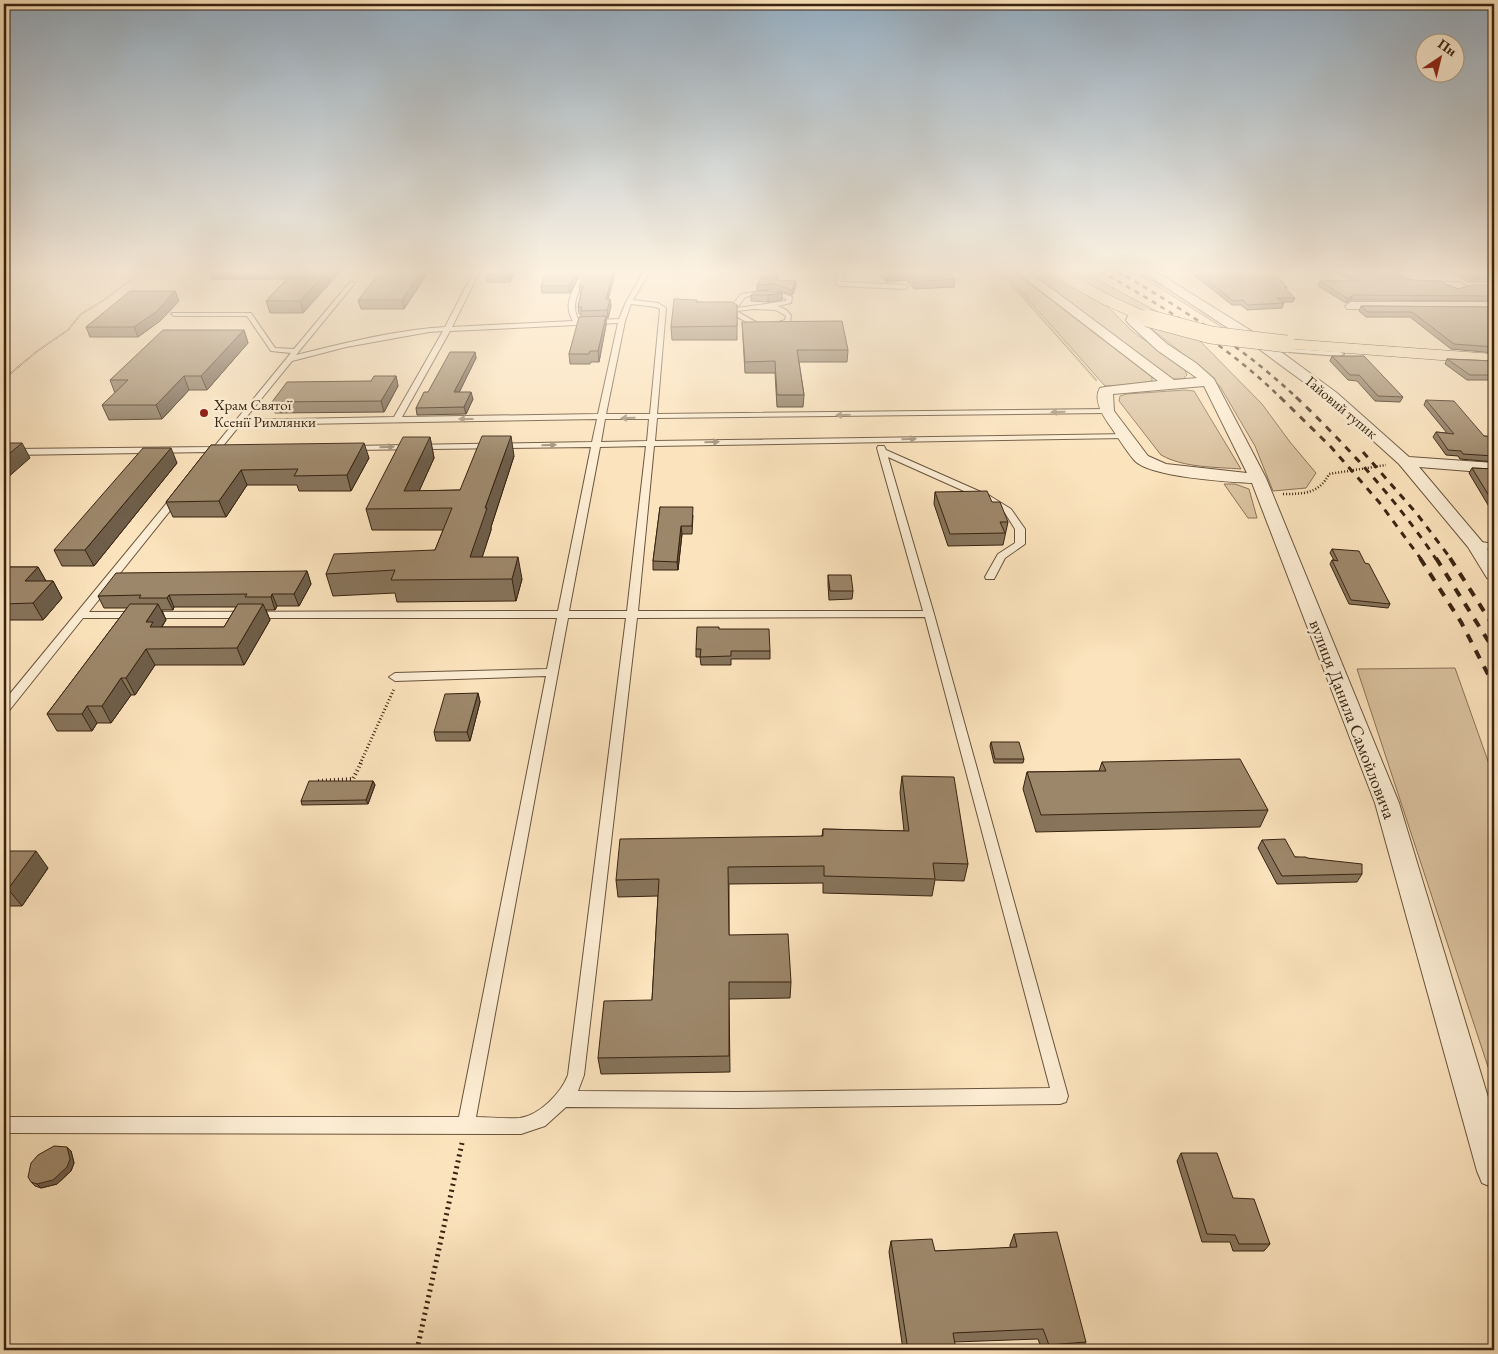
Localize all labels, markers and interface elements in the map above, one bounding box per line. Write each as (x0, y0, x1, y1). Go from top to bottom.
north arrow (1416, 32, 1466, 82)
text: Пн (1434, 34, 1460, 60)
street label: Гайовий тупик (1302, 371, 1382, 443)
place label: Храм Святої Ксенії Римлянки (213, 395, 316, 431)
marker: Храм Святої Ксенії Римлянки (198, 407, 210, 419)
one-way arrow (1050, 408, 1066, 416)
one-way arrow (835, 411, 851, 419)
one-way arrow (620, 414, 636, 422)
one-way arrow (458, 415, 474, 423)
one-way arrow (901, 434, 917, 442)
one-way arrow (704, 438, 720, 446)
one-way arrow (541, 441, 557, 449)
one-way arrow (379, 443, 395, 451)
street label: вулиця Данила Самойловича (1304, 616, 1402, 823)

